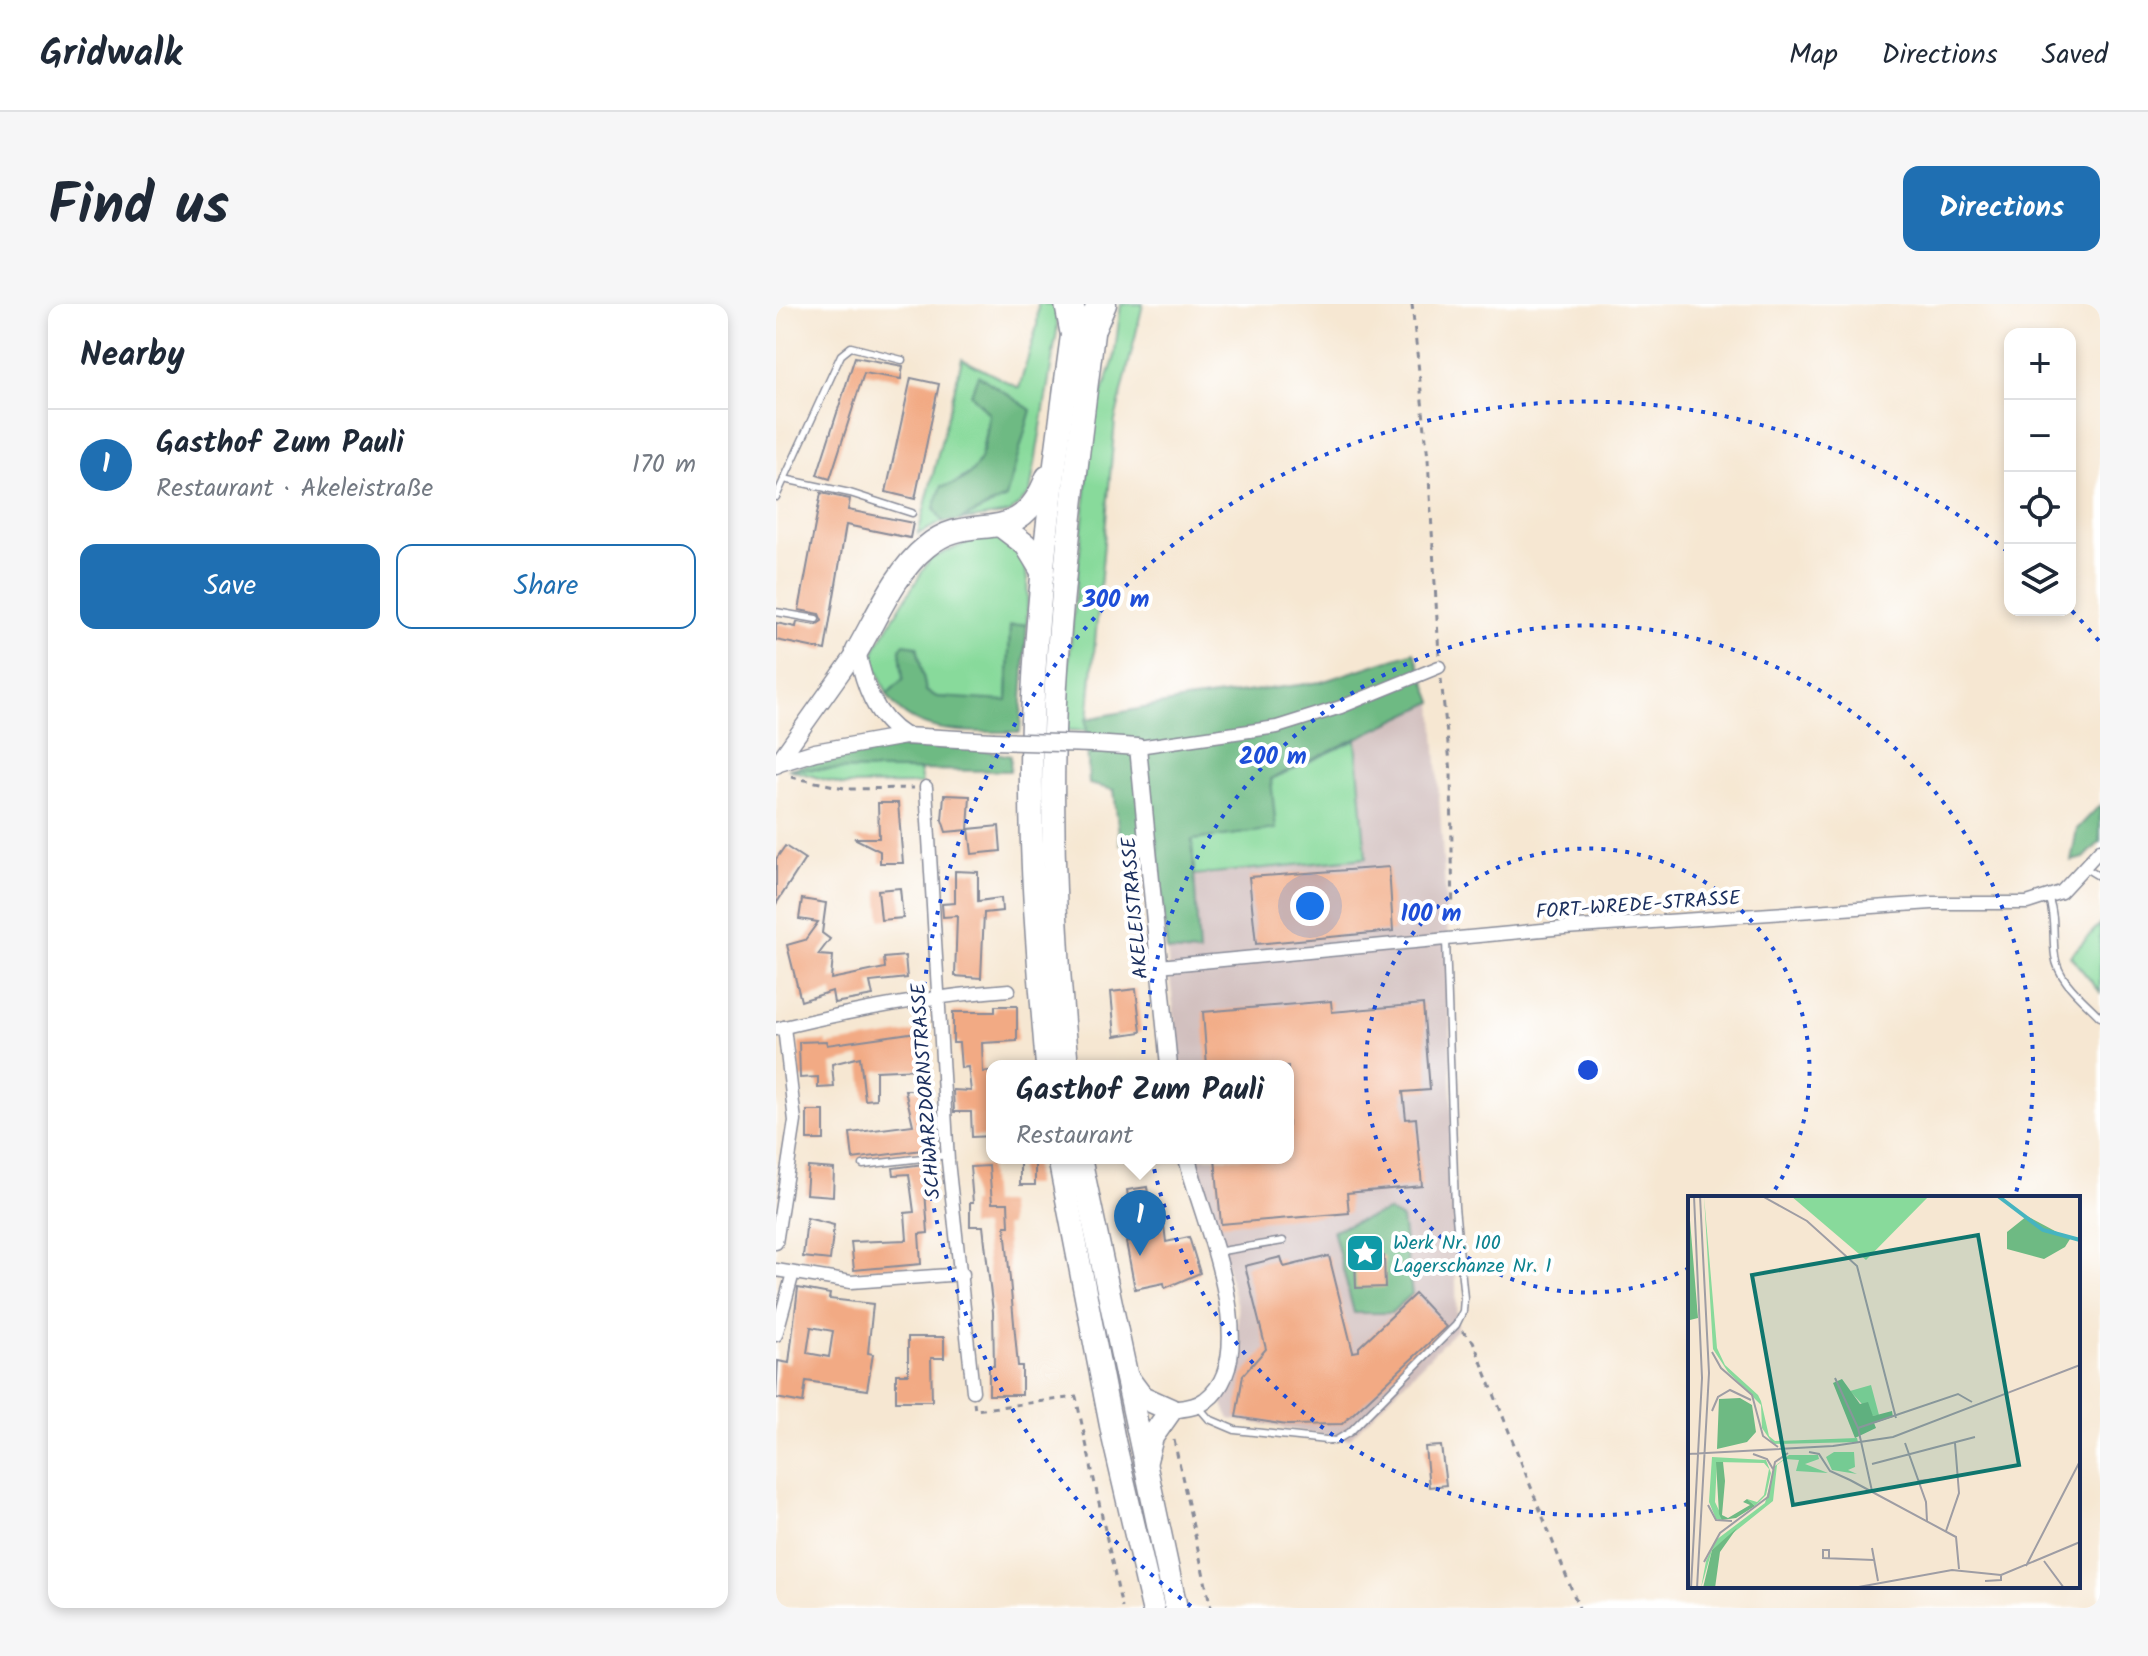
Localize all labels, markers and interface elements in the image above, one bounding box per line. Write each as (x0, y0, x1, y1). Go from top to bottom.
text: Gridwalk (40, 25, 182, 85)
text: Map (1789, 33, 1838, 78)
text: Directions (1882, 33, 1998, 78)
text: Saved (2042, 33, 2108, 78)
text: Find us (48, 163, 229, 253)
button: Directions (1903, 166, 2100, 251)
map controls (2004, 328, 2076, 616)
button: + (2004, 328, 2076, 400)
text: Nearby (80, 329, 185, 383)
button: − (2004, 400, 2076, 472)
text: Gasthof Zum Pauli (156, 420, 404, 468)
text: 1 (102, 444, 110, 486)
text: 170 m (632, 444, 696, 486)
text: Restaurant · Akeleistraße (156, 468, 433, 510)
button: locate (2004, 472, 2076, 544)
button: Save (80, 544, 380, 629)
button: Share (396, 544, 696, 629)
button: layers (2004, 544, 2076, 616)
text: 300 m (1082, 581, 1149, 620)
text: 200 m (1239, 738, 1307, 777)
street label: AKELEISTRASSE (1114, 834, 1158, 980)
street label: FORT-WREDE-STRASSE (1535, 883, 1743, 929)
your location (1290, 886, 1330, 926)
text: 100 m (1401, 895, 1461, 934)
street label: SCHWARZDORNSTRASSE (903, 981, 951, 1200)
centre of rings (1574, 1056, 1602, 1084)
popup (986, 1060, 1294, 1164)
text: Gasthof Zum Pauli (1016, 1067, 1264, 1115)
text: Restaurant (1016, 1115, 1133, 1157)
pin: 1 (1114, 1190, 1166, 1256)
inset map (1688, 1196, 2080, 1588)
place label: Werk Nr. 100 Lagerschanze Nr. 1 (1393, 1228, 1552, 1283)
place icon: Werk Nr. 100 Lagerschanze Nr. 1 (1344, 1232, 1386, 1274)

